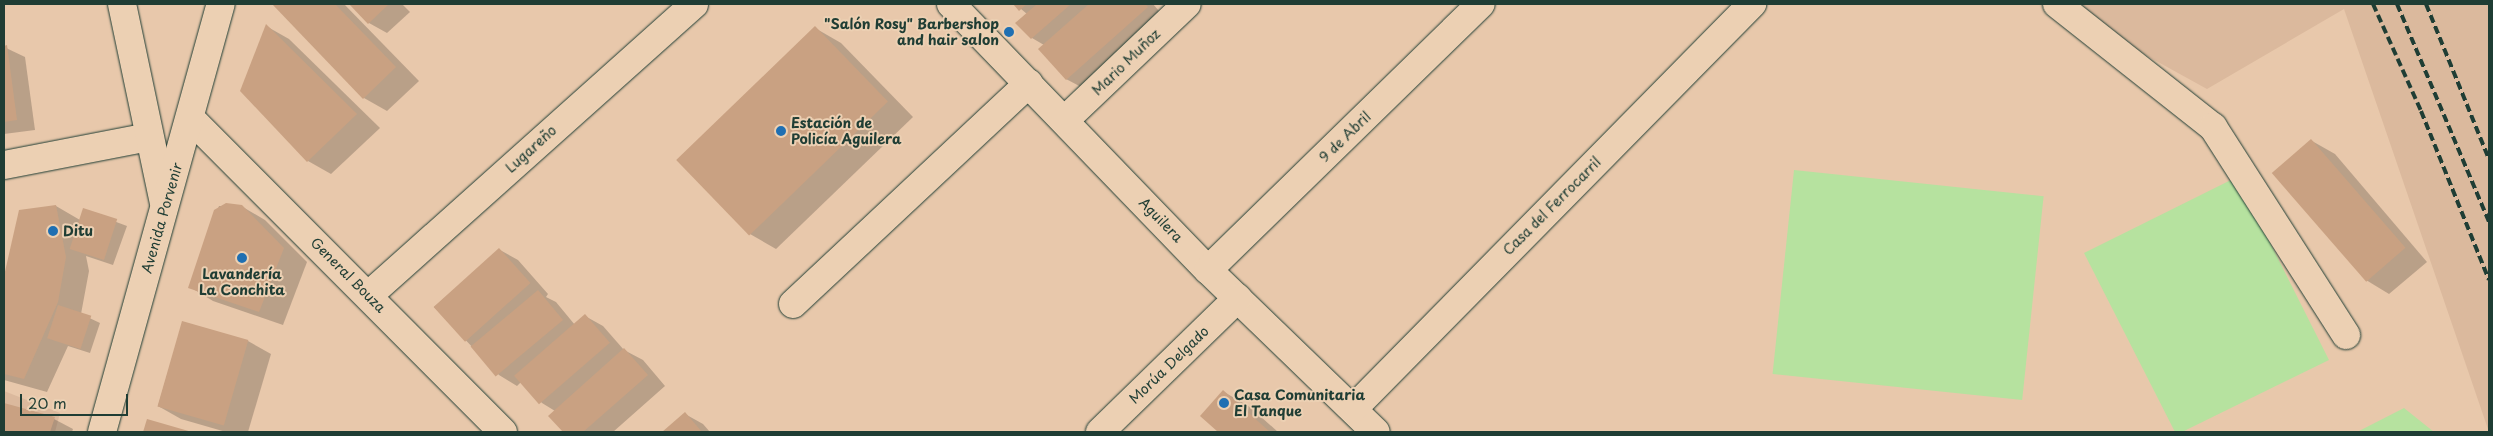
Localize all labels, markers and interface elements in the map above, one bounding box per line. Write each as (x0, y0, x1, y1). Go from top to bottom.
place label: "Salón Rosy" Barbershop and hair salon (823, 16, 999, 48)
street label: Mario Muñoz (1088, 25, 1164, 99)
marker: "Salón Rosy" Barbershop and hair salon (1003, 26, 1015, 38)
street label: 9 de Abril (1315, 108, 1375, 166)
place label: Estación de Policía Aguilera (791, 115, 901, 148)
street label: Lugareño (502, 122, 560, 176)
marker: Estación de Policía Aguilera (775, 125, 787, 137)
street label: Casa del Ferrocarril (1499, 153, 1605, 259)
street label: Avenida Porvenir (138, 161, 186, 275)
street label: Aguilera (1136, 194, 1186, 246)
place label: Ditu (63, 223, 93, 239)
marker: Ditu (47, 225, 59, 237)
street label: General Bouza (307, 234, 389, 316)
marker: Lavandería La Conchita (236, 252, 248, 264)
place label: Lavandería La Conchita (199, 266, 285, 298)
street label: Morúa Delgado (1126, 323, 1212, 407)
scale bar (22, 384, 130, 416)
place label: Casa Comunitaria El Tanque (1234, 387, 1365, 420)
text: 20 m (28, 391, 67, 414)
marker: Casa Comunitaria El Tanque (1218, 397, 1230, 409)

